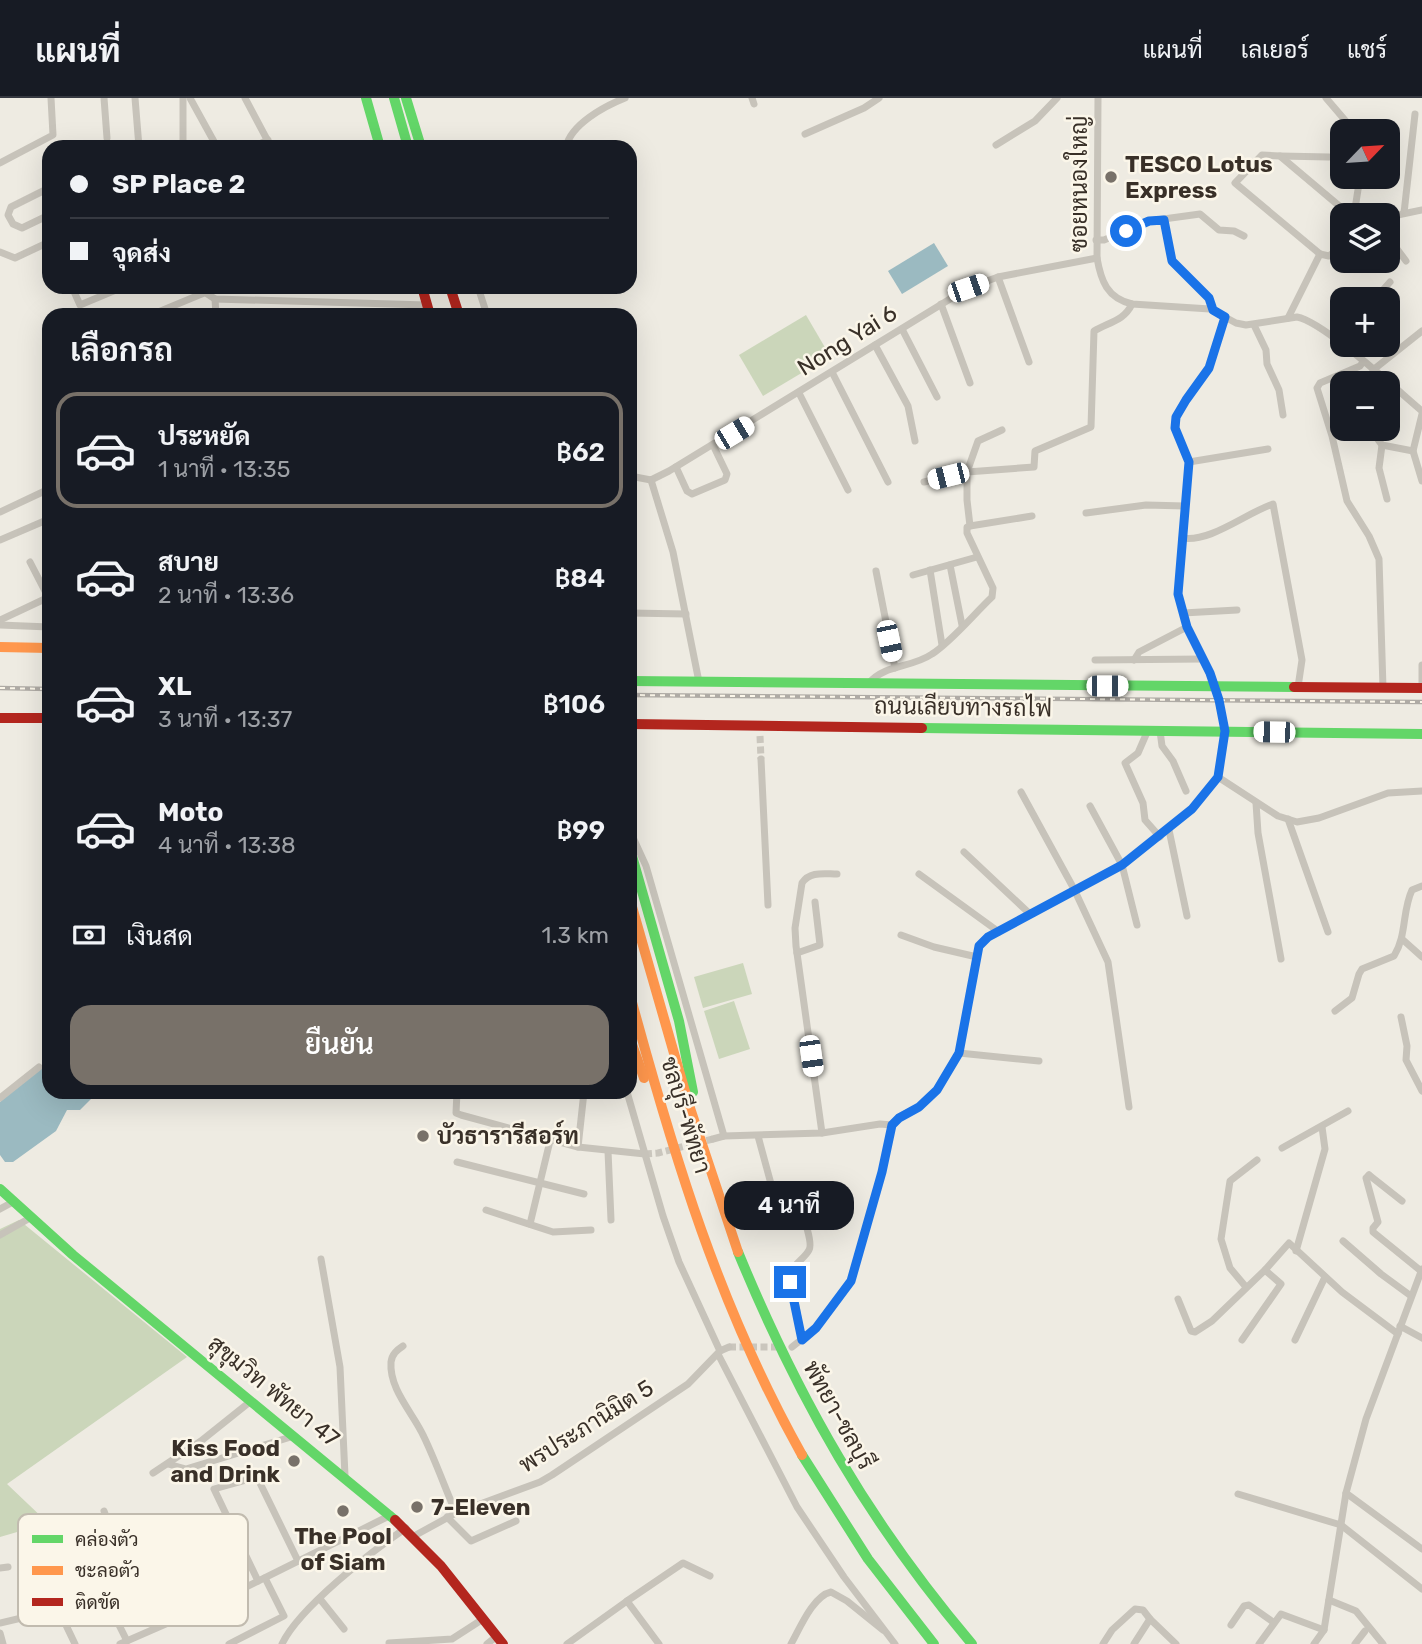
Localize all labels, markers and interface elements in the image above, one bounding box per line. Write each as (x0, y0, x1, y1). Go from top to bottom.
text: แผนที่ (35, 31, 121, 70)
text: แผนที่ (1143, 36, 1203, 64)
text: เลเยอร์ (1241, 36, 1309, 64)
text: แชร์ (1347, 36, 1387, 64)
street label: ซอยหนองใหญ่ (1063, 116, 1093, 252)
north arrow (1330, 119, 1400, 189)
map controls (1330, 119, 1400, 441)
place label: TESCO Lotus Express (1125, 150, 1273, 204)
text: SP Place 2 (112, 169, 245, 200)
marker: TESCO Lotus Express (1103, 169, 1119, 185)
button: layers (1330, 203, 1400, 273)
route start (1110, 215, 1142, 247)
text: จุดส่ง (112, 238, 171, 269)
car (945, 271, 992, 305)
button: + (1330, 287, 1400, 357)
street label: Nong Yai 6 (792, 298, 902, 382)
text: เลือกรถ (70, 331, 173, 369)
button: − (1330, 371, 1400, 441)
car (711, 413, 758, 453)
icon: car (74, 419, 137, 482)
text: ประหยัด (158, 421, 251, 452)
text: ฿62 (556, 437, 605, 468)
text: 1 นาที · 13:35 (158, 455, 290, 483)
car (926, 461, 971, 491)
icon: car (74, 545, 137, 608)
text: สบาย (158, 547, 219, 578)
text: ฿84 (555, 563, 605, 594)
text: 2 นาที · 13:36 (158, 581, 294, 609)
car (875, 618, 904, 664)
icon: car (74, 671, 137, 734)
text: XL (158, 671, 191, 702)
car (1087, 676, 1129, 697)
text: ฿106 (543, 689, 605, 720)
street label: ถนนเลียบทางรถไฟ (874, 689, 1052, 723)
text: 3 นาที · 13:37 (158, 705, 292, 733)
car (1253, 721, 1296, 743)
icon: car (74, 797, 137, 860)
text: Moto (158, 797, 223, 828)
text: ฿99 (557, 815, 605, 846)
text: 4 นาที · 13:38 (158, 831, 296, 859)
icon: cash (70, 916, 108, 954)
text: เงินสด (126, 921, 193, 952)
text: 1.3 km (542, 921, 609, 949)
button: ยืนยัน (70, 1005, 609, 1085)
car (798, 1034, 825, 1078)
street label: ชลบุรี-พัทยา (653, 1053, 718, 1177)
place label: บัวธารารีสอร์ท (437, 1120, 579, 1150)
marker: บัวธารารีสอร์ท (415, 1128, 431, 1144)
callout: 4 นาที (725, 1180, 855, 1230)
text: 4 นาที (758, 1191, 820, 1219)
route end (774, 1266, 806, 1298)
street label: สุขุมวิท พัทยา 47 (201, 1329, 346, 1454)
street label: พัทยา-ชลบุรี (796, 1355, 881, 1475)
street label: พรประภานิมิต 5 (513, 1373, 659, 1479)
place label: Kiss Food and Drink (170, 1434, 281, 1488)
marker: Kiss Food and Drink (286, 1453, 302, 1469)
place label: 7-Eleven (431, 1493, 531, 1521)
marker: 7-Eleven (409, 1499, 425, 1515)
marker: The Pool of Siam (335, 1503, 351, 1519)
legend (18, 1514, 248, 1626)
place label: The Pool of Siam (294, 1522, 392, 1576)
text: คล่องตัว (75, 1528, 139, 1551)
text: ชะลอตัว (75, 1559, 140, 1582)
text: ติดขัด (75, 1591, 120, 1614)

